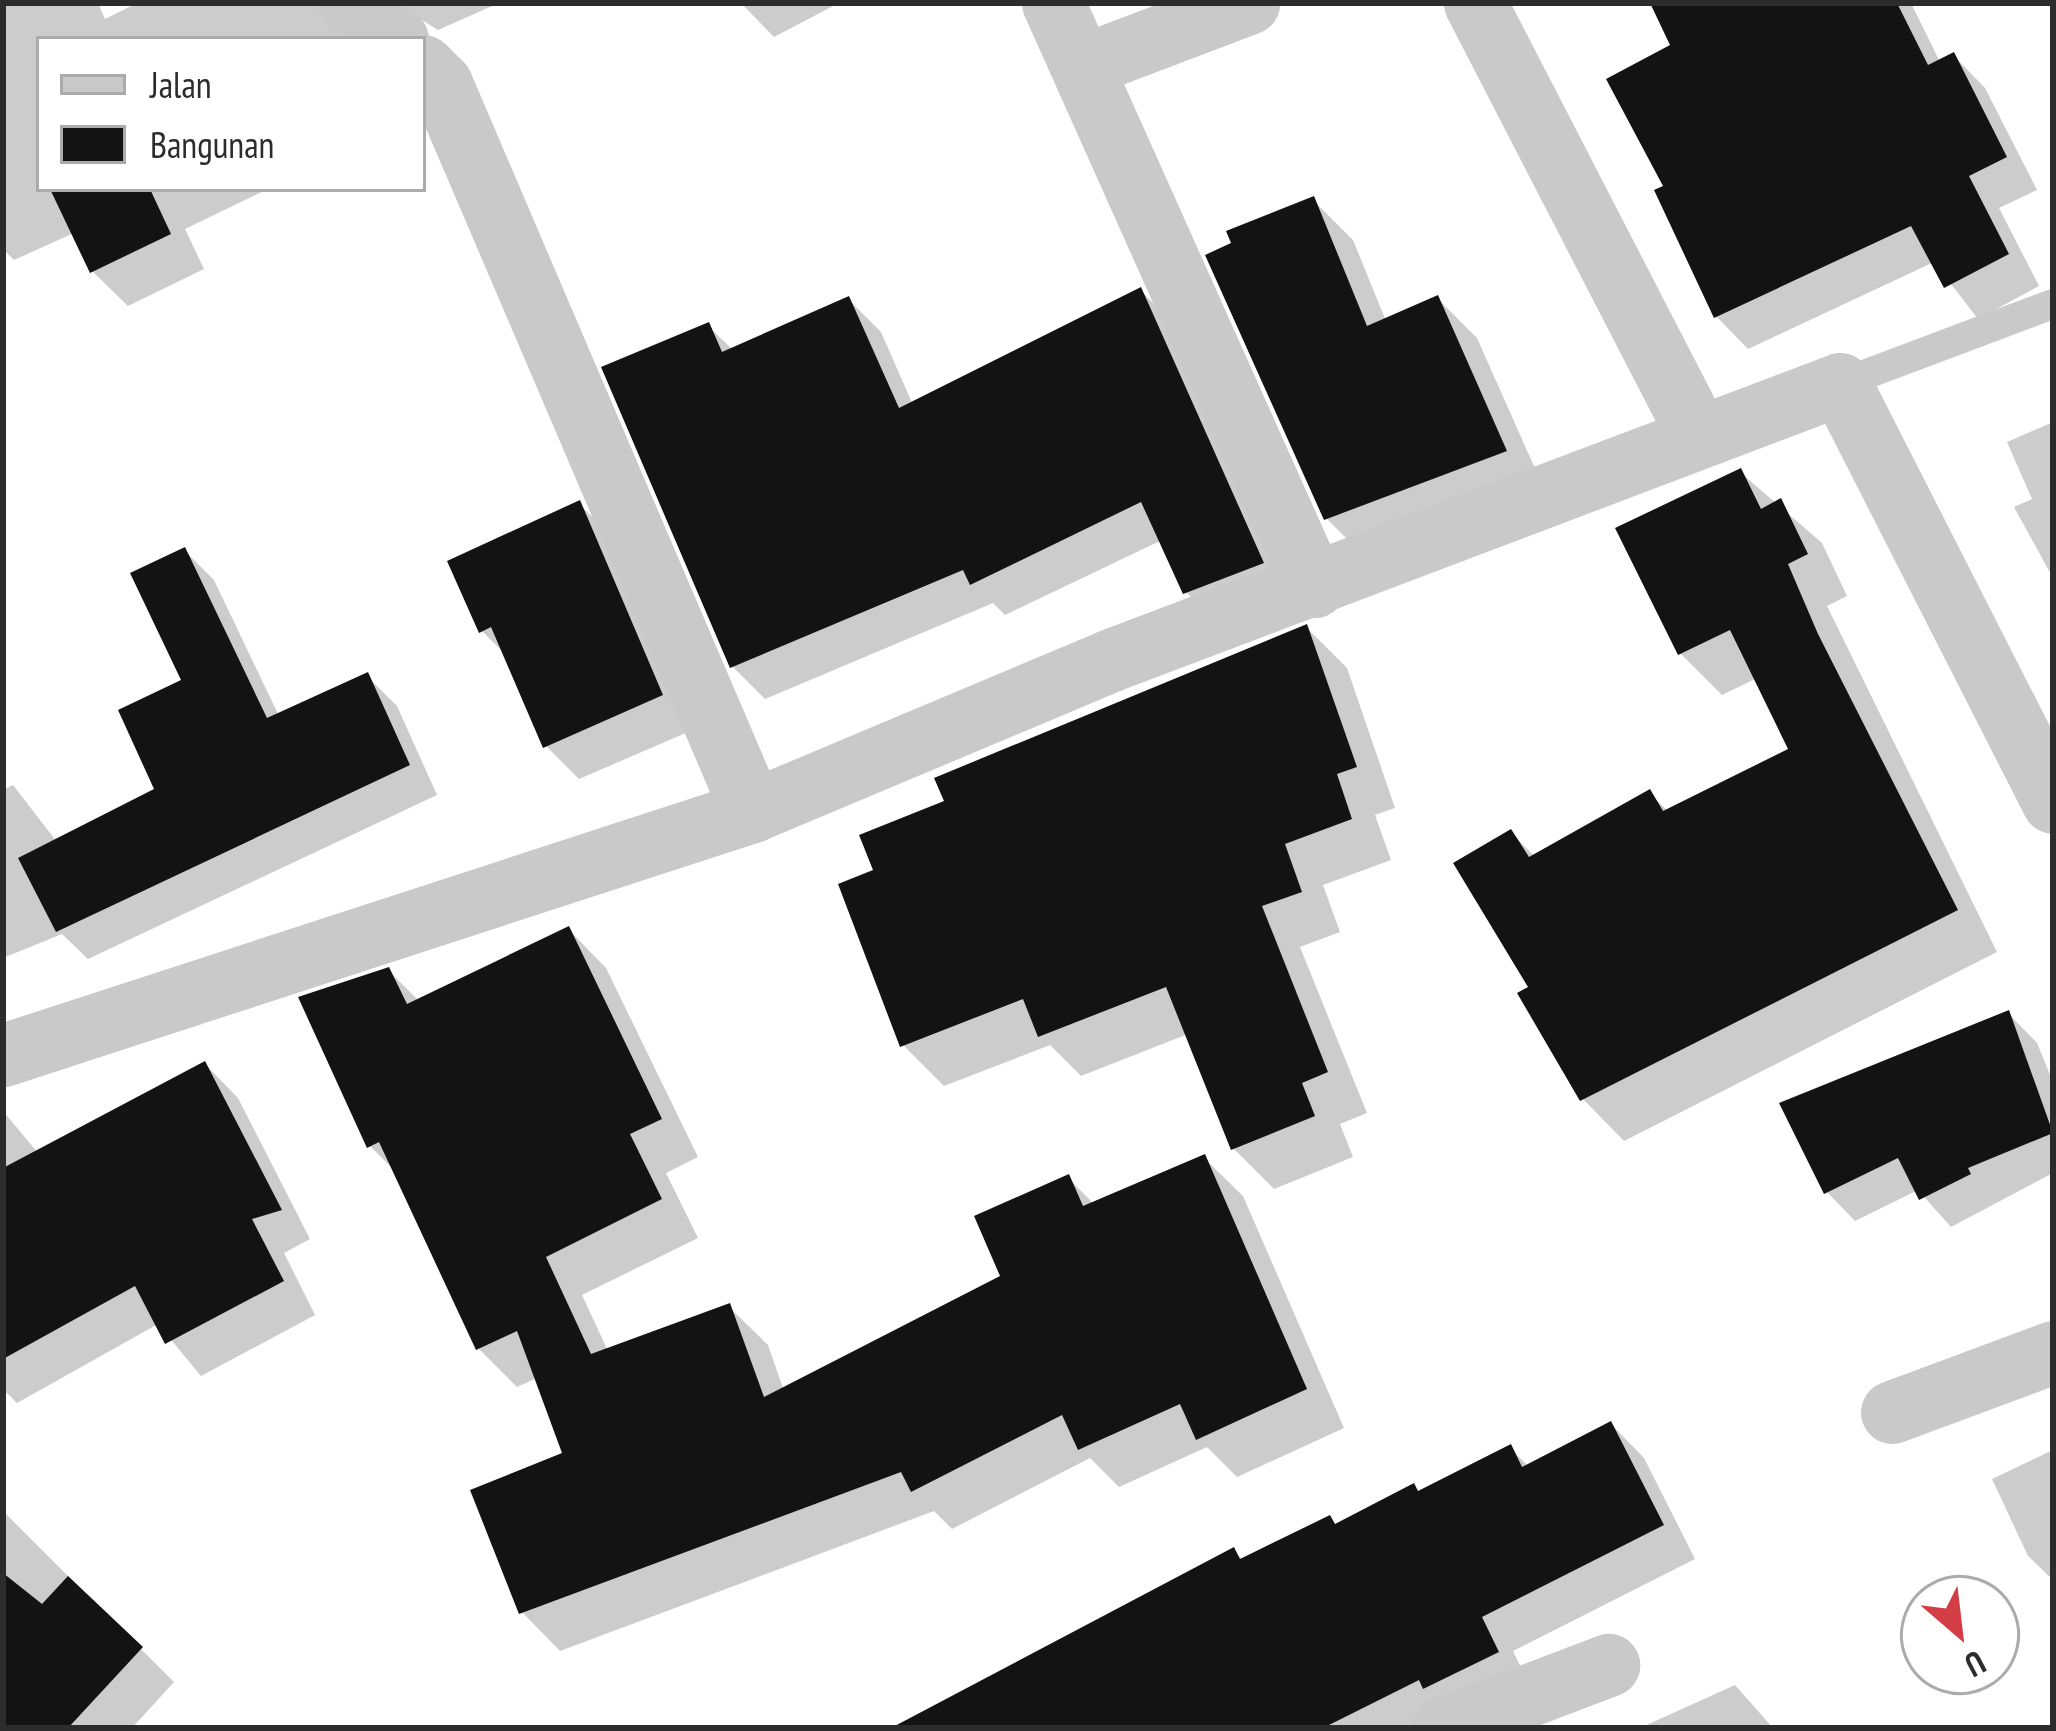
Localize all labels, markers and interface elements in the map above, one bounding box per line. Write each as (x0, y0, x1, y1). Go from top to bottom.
legend (36, 36, 426, 192)
text: Jalan (150, 61, 212, 108)
text: Bangunan (150, 121, 274, 168)
north arrow (1900, 1575, 2020, 1695)
text: U (1958, 1642, 1993, 1688)

